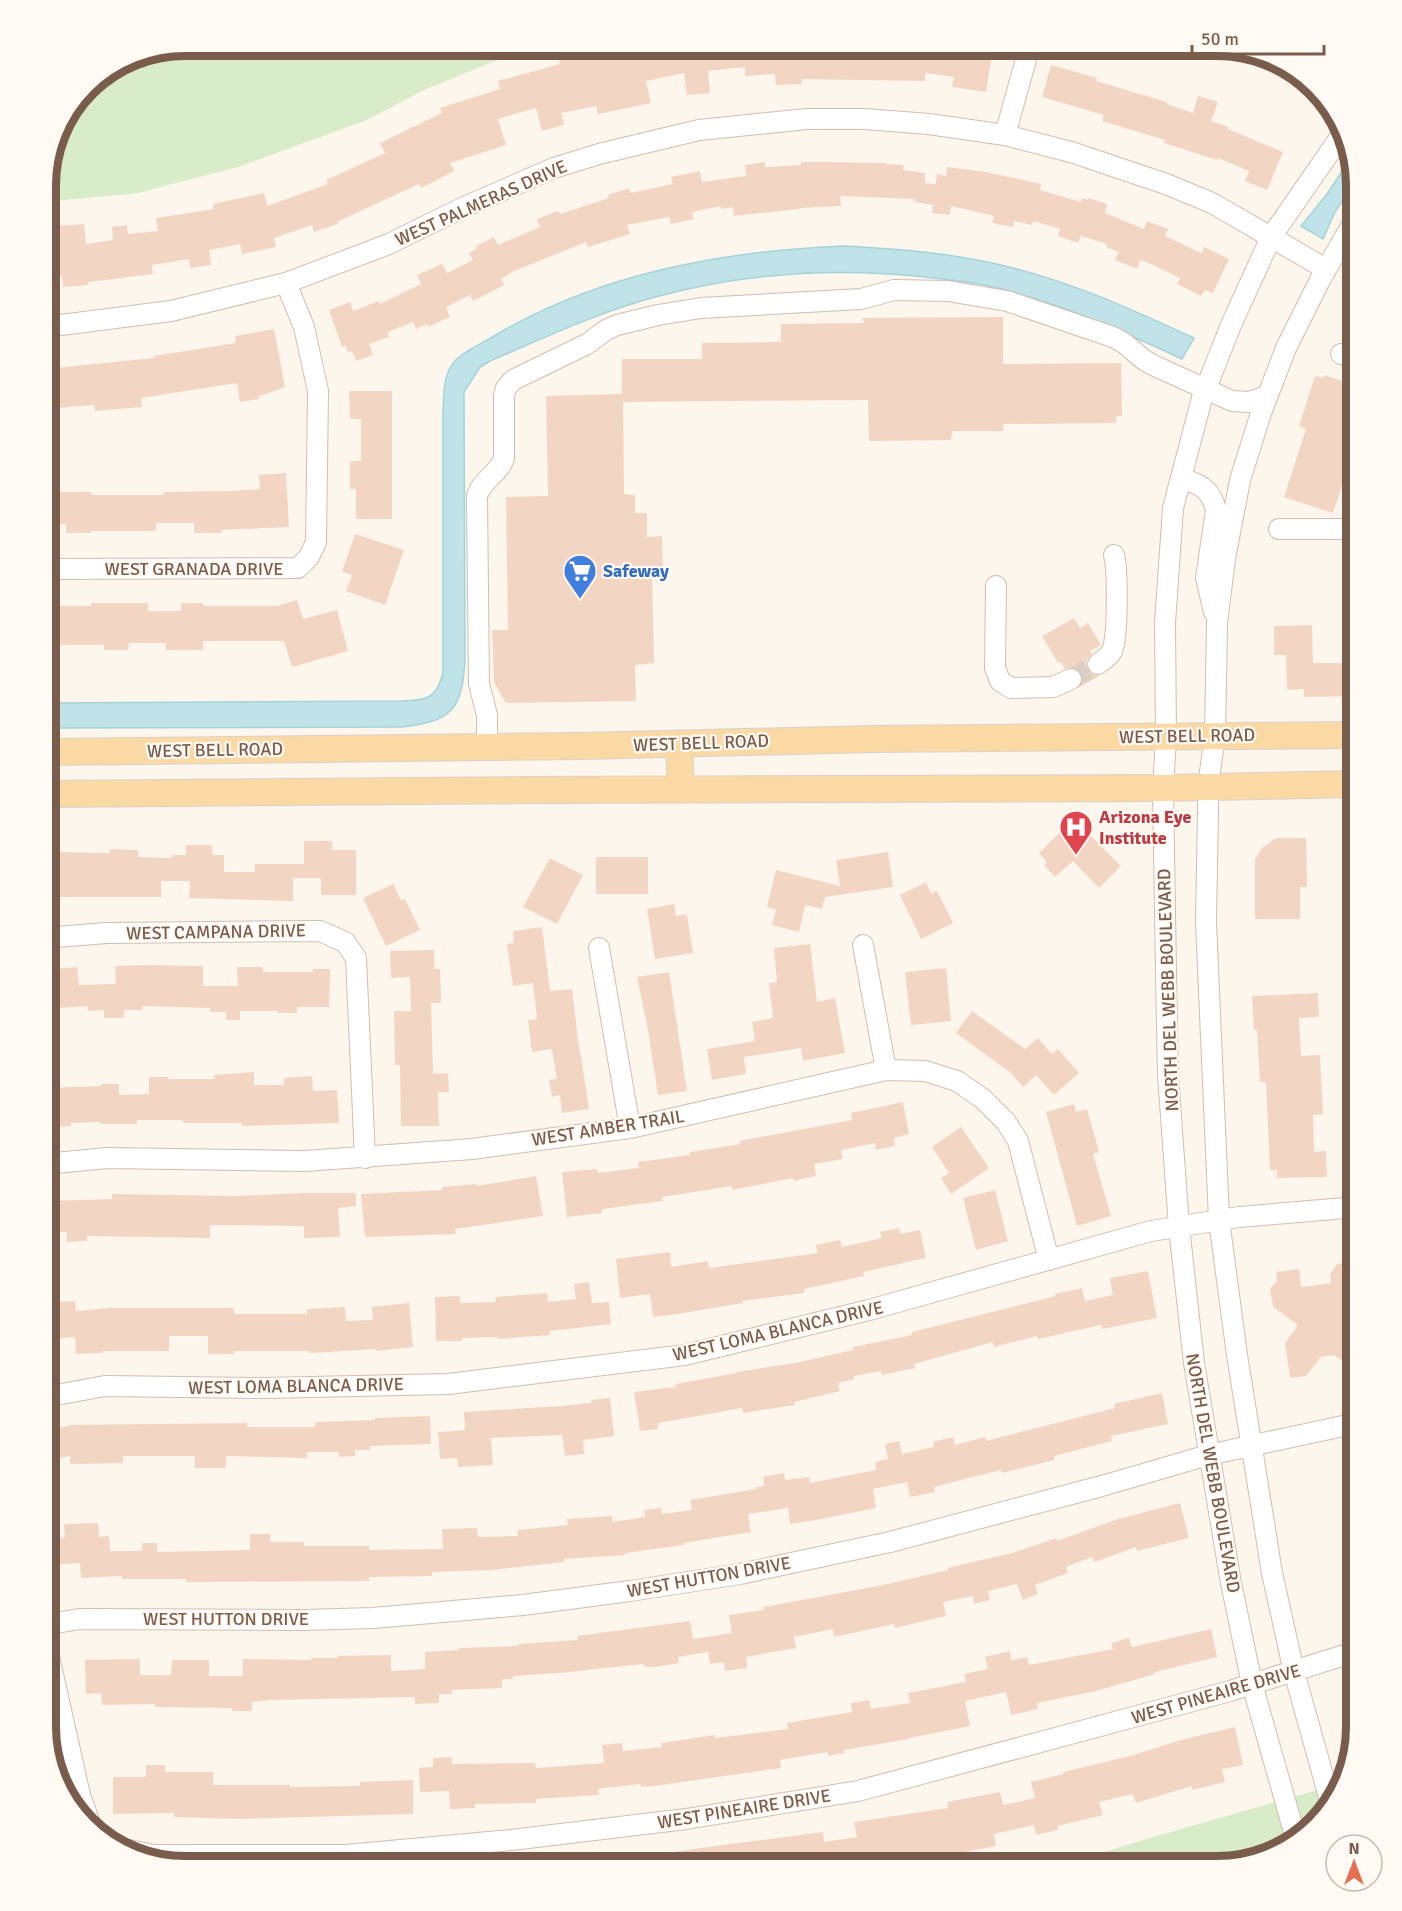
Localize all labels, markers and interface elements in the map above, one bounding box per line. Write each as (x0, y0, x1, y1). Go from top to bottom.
scale bar (1192, 18, 1324, 56)
text: 50 m (1201, 28, 1239, 50)
street label: WEST PALMERAS DRIVE (392, 155, 570, 251)
supermarket icon: Safeway (562, 553, 598, 600)
street label: WEST GRANADA DRIVE (104, 558, 284, 580)
place label: Safeway (603, 560, 669, 582)
street label: WEST BELL ROAD (1119, 724, 1255, 748)
street label: WEST BELL ROAD (633, 730, 769, 756)
street label: WEST BELL ROAD (147, 738, 283, 762)
place label: Arizona Eye Institute (1099, 806, 1191, 849)
hospital icon: Arizona Eye Institute (1058, 809, 1094, 856)
street label: NORTH DEL WEBB BOULEVARD (1153, 868, 1183, 1112)
street label: WEST CAMPANA DRIVE (126, 919, 306, 945)
street label: WEST AMBER TRAIL (530, 1105, 686, 1151)
street label: WEST LOMA BLANCA DRIVE (671, 1296, 885, 1366)
street label: NORTH DEL WEBB BOULEVARD (1181, 1352, 1245, 1594)
street label: WEST LOMA BLANCA DRIVE (188, 1373, 404, 1399)
street label: WEST HUTTON DRIVE (625, 1552, 793, 1602)
street label: WEST HUTTON DRIVE (143, 1608, 309, 1630)
street label: WEST PINEAIRE DRIVE (1129, 1659, 1303, 1729)
street label: WEST PINEAIRE DRIVE (656, 1784, 832, 1834)
north arrow (1324, 1833, 1384, 1893)
text: N (1348, 1839, 1360, 1859)

